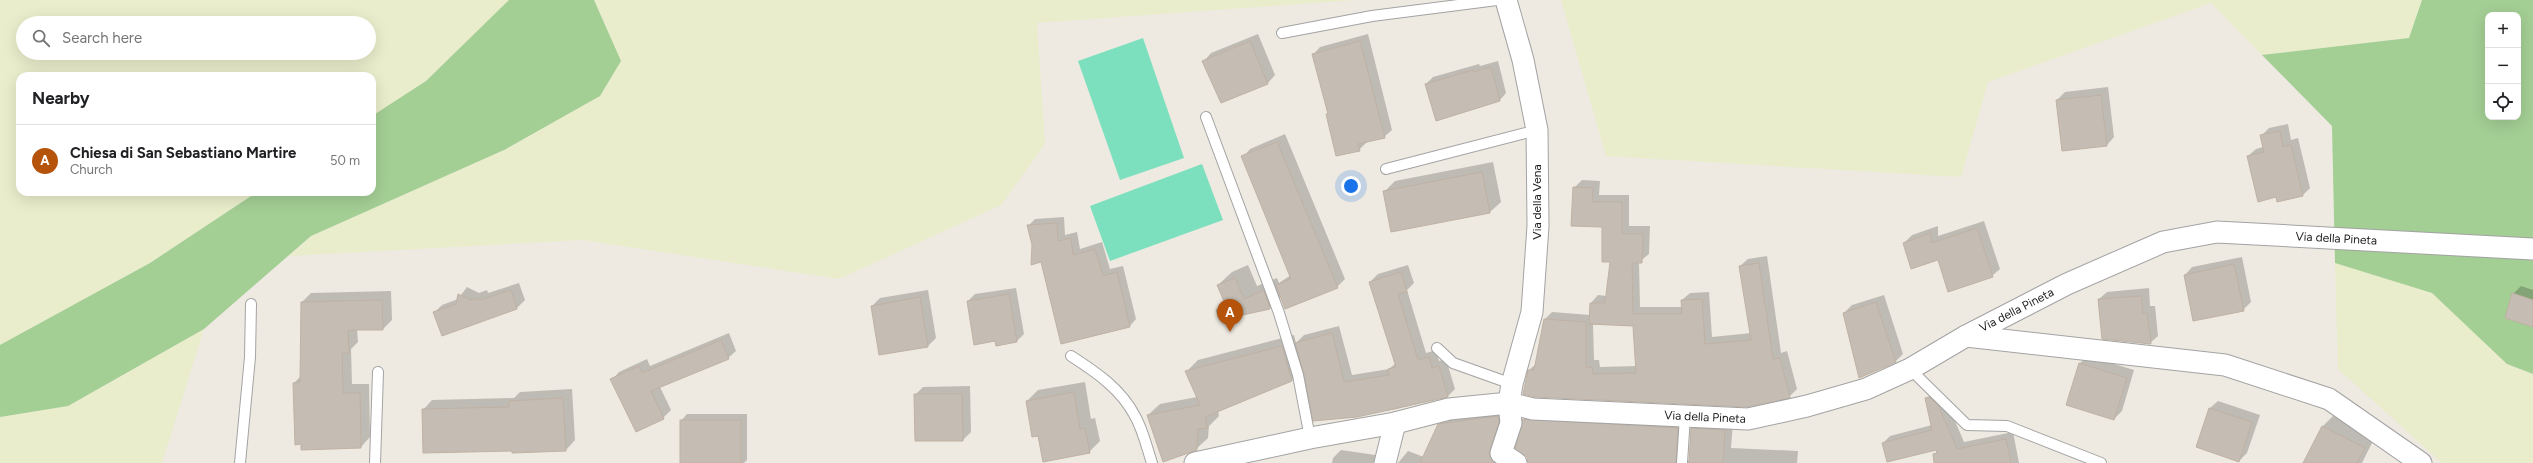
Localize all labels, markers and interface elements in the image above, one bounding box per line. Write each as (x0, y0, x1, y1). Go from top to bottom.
map controls (2485, 12, 2521, 120)
button: + (2485, 12, 2521, 48)
search box (16, 16, 376, 60)
icon: search (30, 27, 52, 49)
text: Search here (62, 29, 142, 47)
button: − (2485, 48, 2521, 84)
button: locate (2485, 84, 2521, 120)
text: Nearby (32, 88, 90, 108)
text: Chiesa di San Sebastiano Martire (70, 144, 296, 162)
text: A (40, 153, 50, 168)
text: 50 m (330, 153, 360, 168)
text: Church (70, 162, 113, 177)
street label: Via della Vena (1530, 164, 1544, 240)
your location (1341, 176, 1361, 196)
street label: Via della Pineta (2295, 229, 2378, 248)
street label: Via della Pineta (1977, 285, 2056, 335)
pin: A (1217, 299, 1243, 332)
street label: Via della Pineta (1664, 408, 1746, 426)

